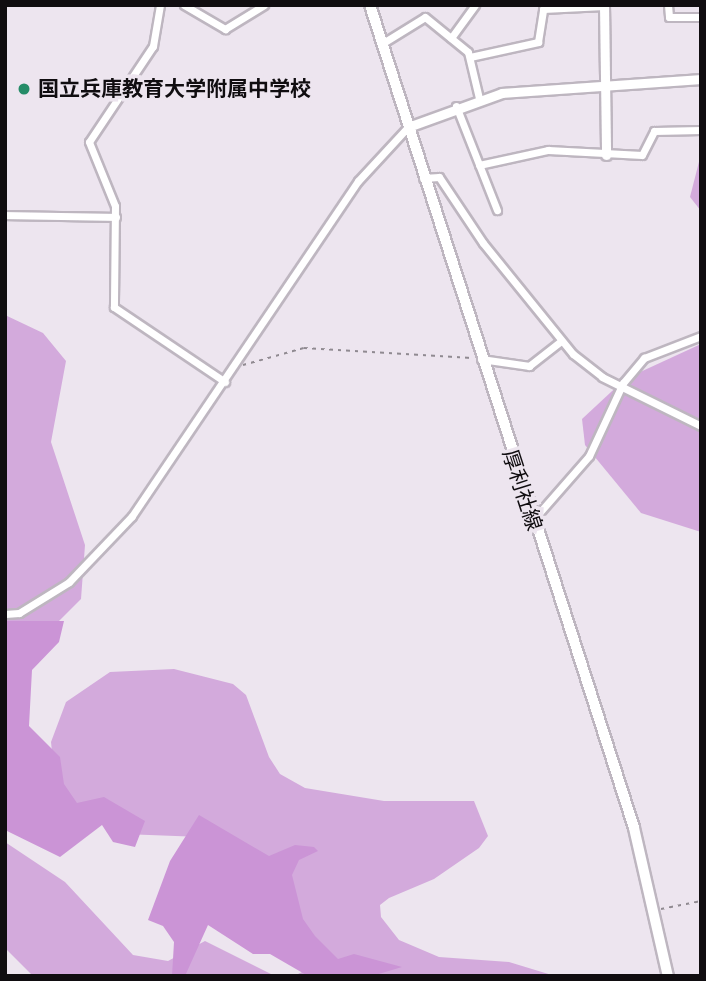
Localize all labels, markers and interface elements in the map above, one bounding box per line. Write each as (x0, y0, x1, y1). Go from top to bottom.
place label: 国立兵庫教育大学附属中学校 (38, 76, 311, 102)
marker: 国立兵庫教育大学附属中学校 (16, 81, 32, 97)
street label: 厚利社線 (497, 446, 547, 534)

